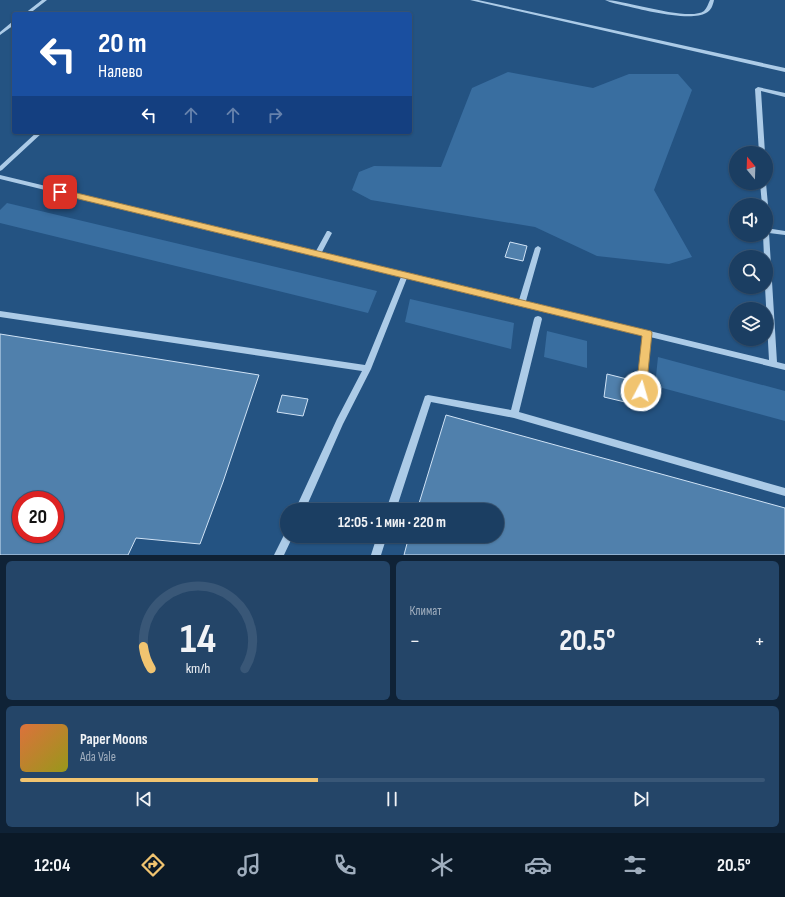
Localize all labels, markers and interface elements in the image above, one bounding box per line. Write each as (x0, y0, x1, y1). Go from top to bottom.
text: 20 m (98, 27, 147, 60)
icon: left (32, 28, 84, 80)
text: Налево (98, 61, 143, 82)
icon: left (138, 104, 160, 126)
icon: ahead (180, 104, 202, 126)
icon: ahead (222, 104, 244, 126)
icon: right (264, 104, 286, 126)
north arrow (729, 146, 773, 190)
map controls (729, 146, 773, 346)
pin (43, 175, 77, 209)
icon: arrive (49, 181, 71, 203)
button: sound (729, 198, 773, 242)
button: search (729, 250, 773, 294)
button: layers (729, 302, 773, 346)
position arrow (620, 370, 662, 412)
speed limit sign: 20 (12, 491, 64, 543)
text: 12:05 · 1 мин · 220 m (338, 513, 446, 532)
text: Климат (410, 603, 442, 619)
text: 14 (180, 614, 216, 663)
text: 20.5° (559, 623, 615, 659)
text: − (410, 628, 420, 655)
text: + (754, 628, 765, 655)
text: km/h (185, 659, 210, 676)
text: Paper Moons (80, 730, 148, 749)
text: Ada Vale (80, 749, 116, 765)
icon: previous (133, 788, 155, 810)
icon: pause (381, 788, 403, 810)
icon: next (630, 788, 652, 810)
icon: directions (139, 851, 167, 879)
icon: music (235, 851, 263, 879)
icon: phone (331, 851, 359, 879)
icon: climate (428, 851, 456, 879)
icon: car (524, 851, 552, 879)
icon: filters (621, 851, 649, 879)
text: 12:04 (34, 855, 70, 876)
text: 20.5° (717, 855, 751, 876)

